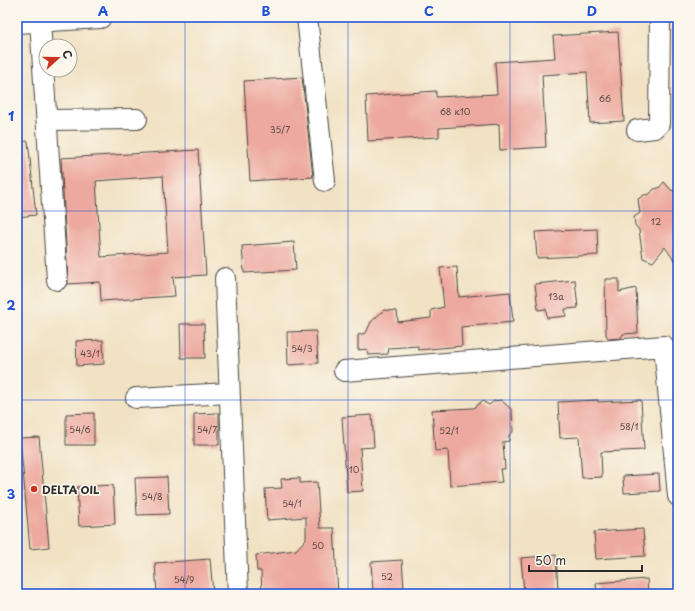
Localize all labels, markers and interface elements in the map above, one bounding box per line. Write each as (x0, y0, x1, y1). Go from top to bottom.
text: A (98, 1, 108, 20)
text: B (262, 1, 271, 20)
text: C (424, 1, 434, 20)
text: D (587, 1, 597, 20)
north arrow (38, 38, 78, 78)
text: С (58, 47, 77, 61)
house number: 66 (599, 91, 611, 105)
house number: 68 к10 (440, 104, 471, 118)
text: 1 (8, 106, 14, 125)
house number: 35/7 (270, 122, 290, 136)
house number: 12 (651, 214, 661, 228)
house number: 13а (548, 289, 564, 303)
text: 2 (6, 295, 16, 314)
house number: 54/3 (291, 341, 313, 355)
house number: 43/1 (80, 346, 100, 360)
house number: 58/1 (619, 419, 639, 433)
house number: 54/6 (69, 422, 91, 436)
house number: 54/7 (197, 422, 217, 436)
house number: 52/1 (439, 423, 459, 437)
house number: 10 (349, 462, 360, 476)
place label: DELTA OIL (42, 481, 100, 498)
text: 3 (7, 484, 16, 503)
marker: DELTA OIL (29, 484, 39, 494)
house number: 54/8 (141, 489, 163, 503)
house number: 54/1 (282, 496, 302, 510)
house number: 50 (312, 538, 325, 552)
scale bar (529, 547, 642, 573)
text: 50 m (535, 551, 566, 569)
house number: 52 (381, 569, 393, 583)
house number: 54/9 (174, 572, 194, 586)

